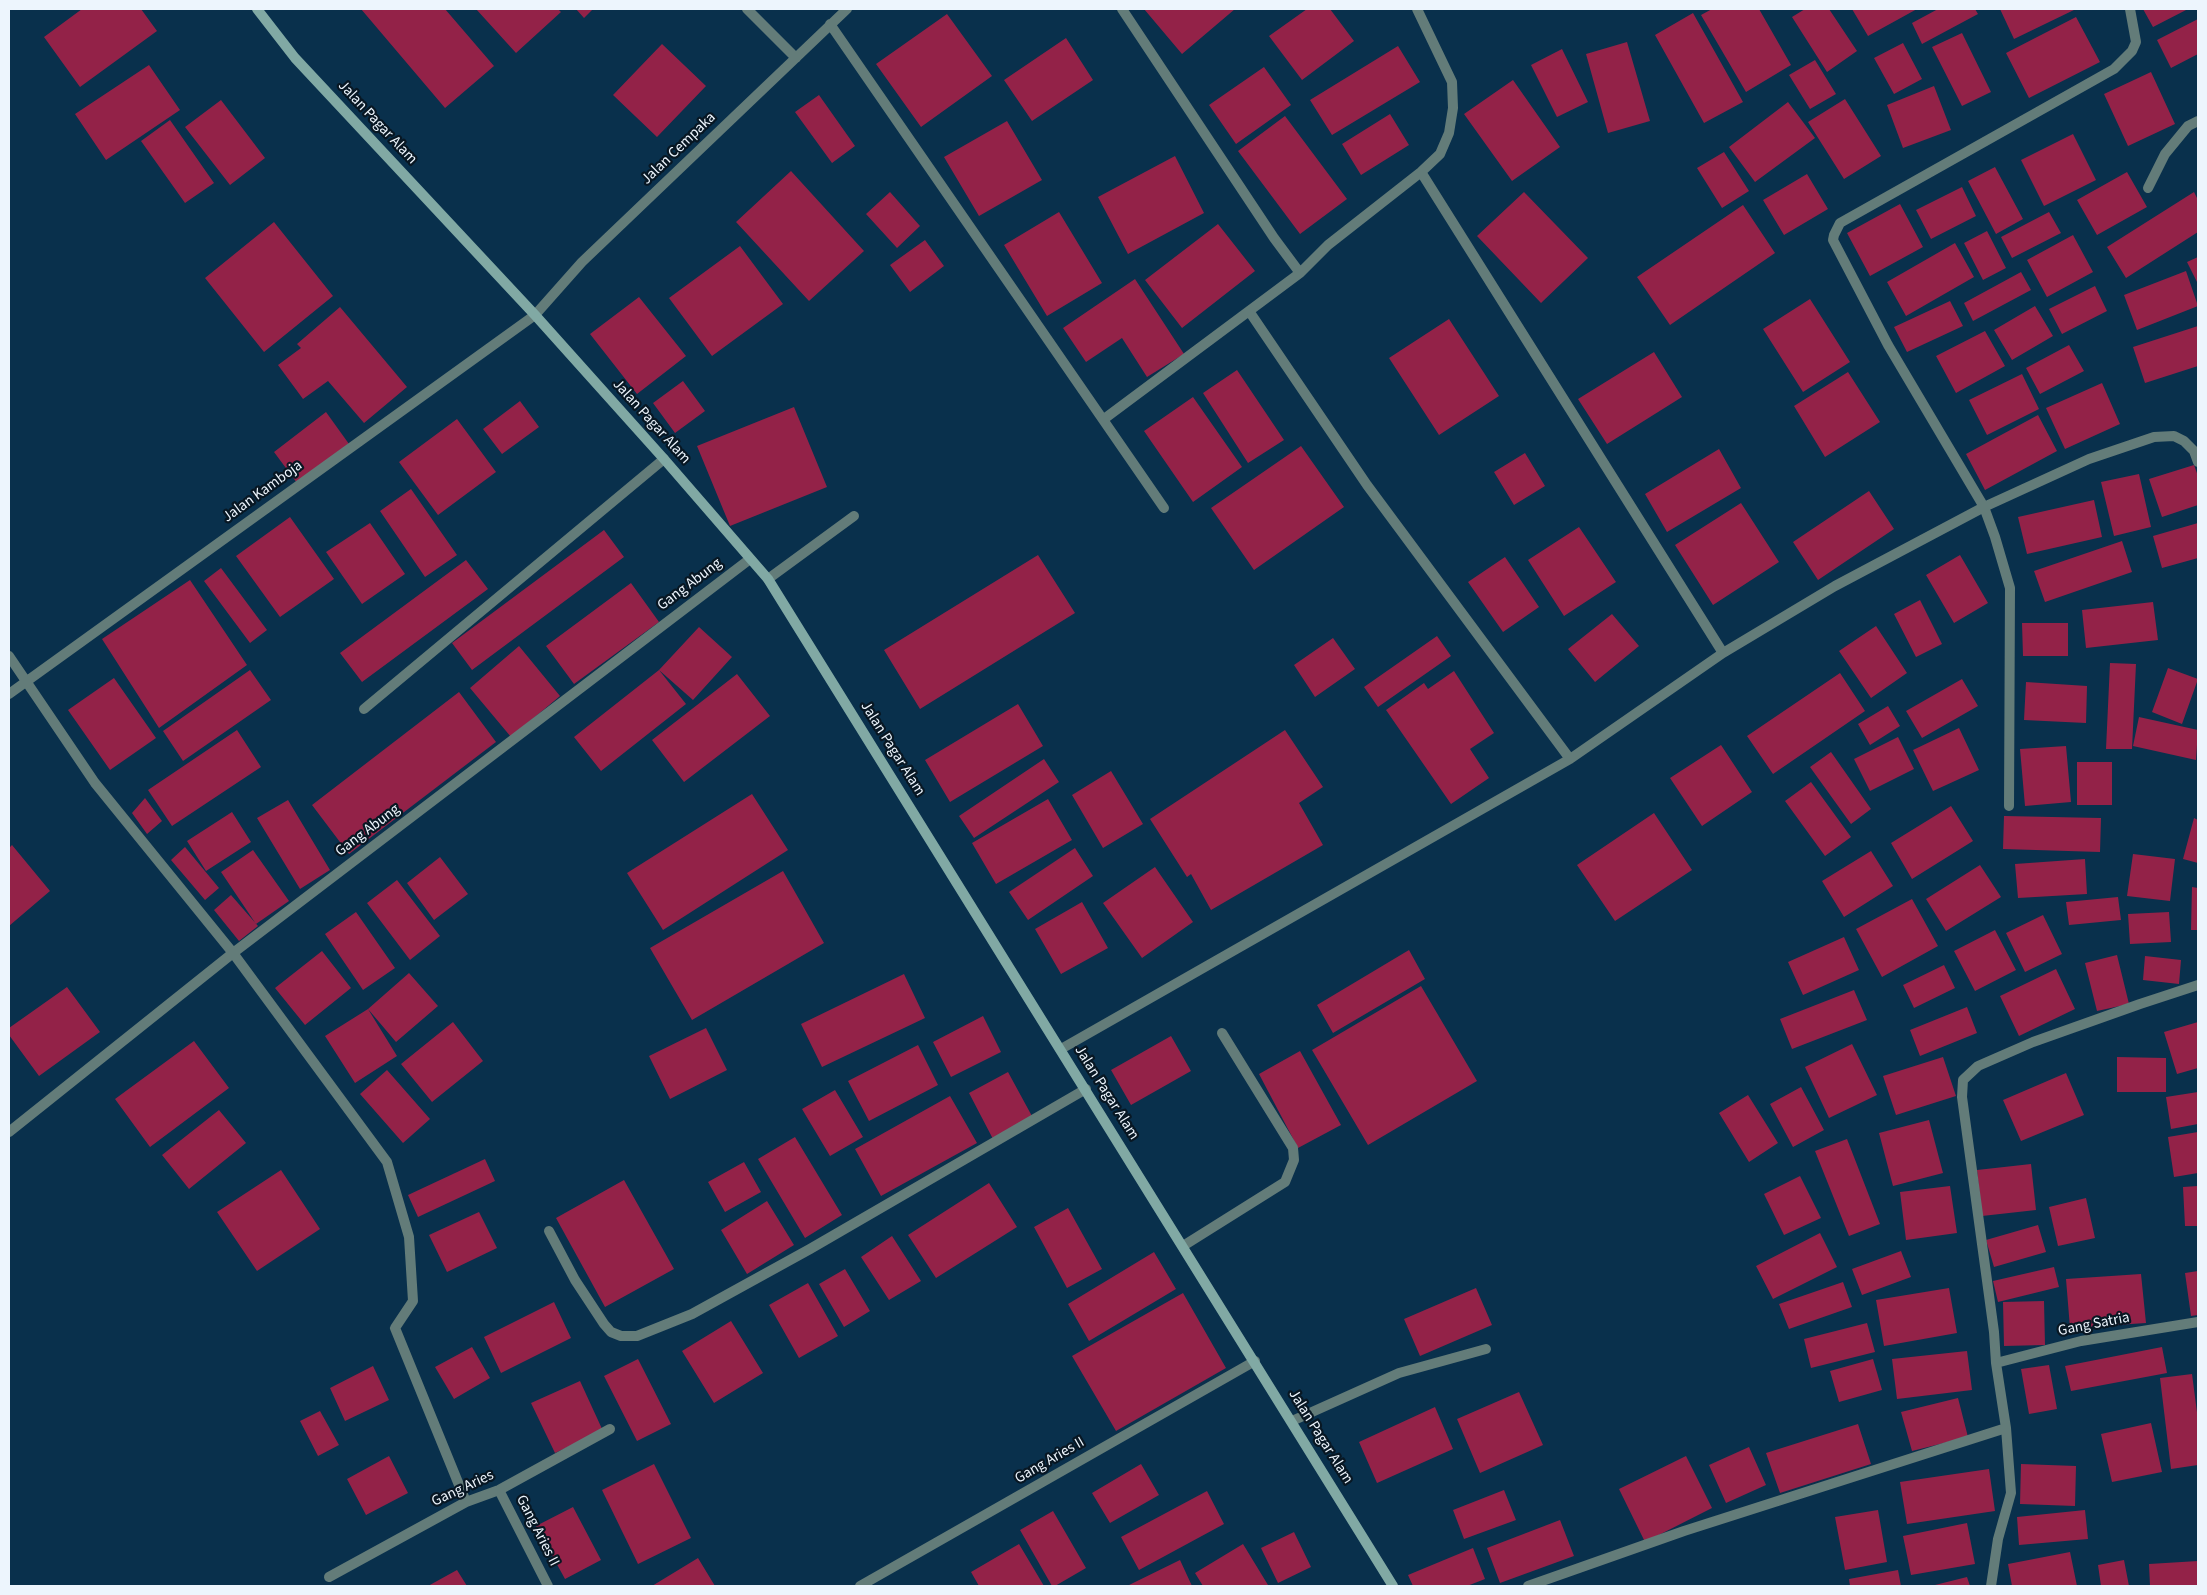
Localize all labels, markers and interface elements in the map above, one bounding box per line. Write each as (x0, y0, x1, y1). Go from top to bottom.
street label: Jalan Pagar Alam (334, 77, 420, 169)
street label: Jalan Cempaka (638, 109, 720, 189)
street label: Jalan Pagar Alam (608, 376, 694, 468)
street label: Jalan Kamboja (220, 457, 306, 527)
street label: Gang Abung (654, 555, 726, 615)
street label: Jalan Pagar Alam (856, 699, 928, 799)
street label: Gang Abung (332, 801, 404, 861)
street label: Jalan Pagar Alam (1070, 1043, 1142, 1143)
street label: Gang Satria (2057, 1309, 2131, 1341)
street label: Jalan Pagar Alam (1284, 1387, 1356, 1487)
street label: Gang Aries II (1012, 1434, 1088, 1488)
street label: Gang Aries (429, 1467, 497, 1511)
street label: Gang Aries II (511, 1493, 563, 1569)

